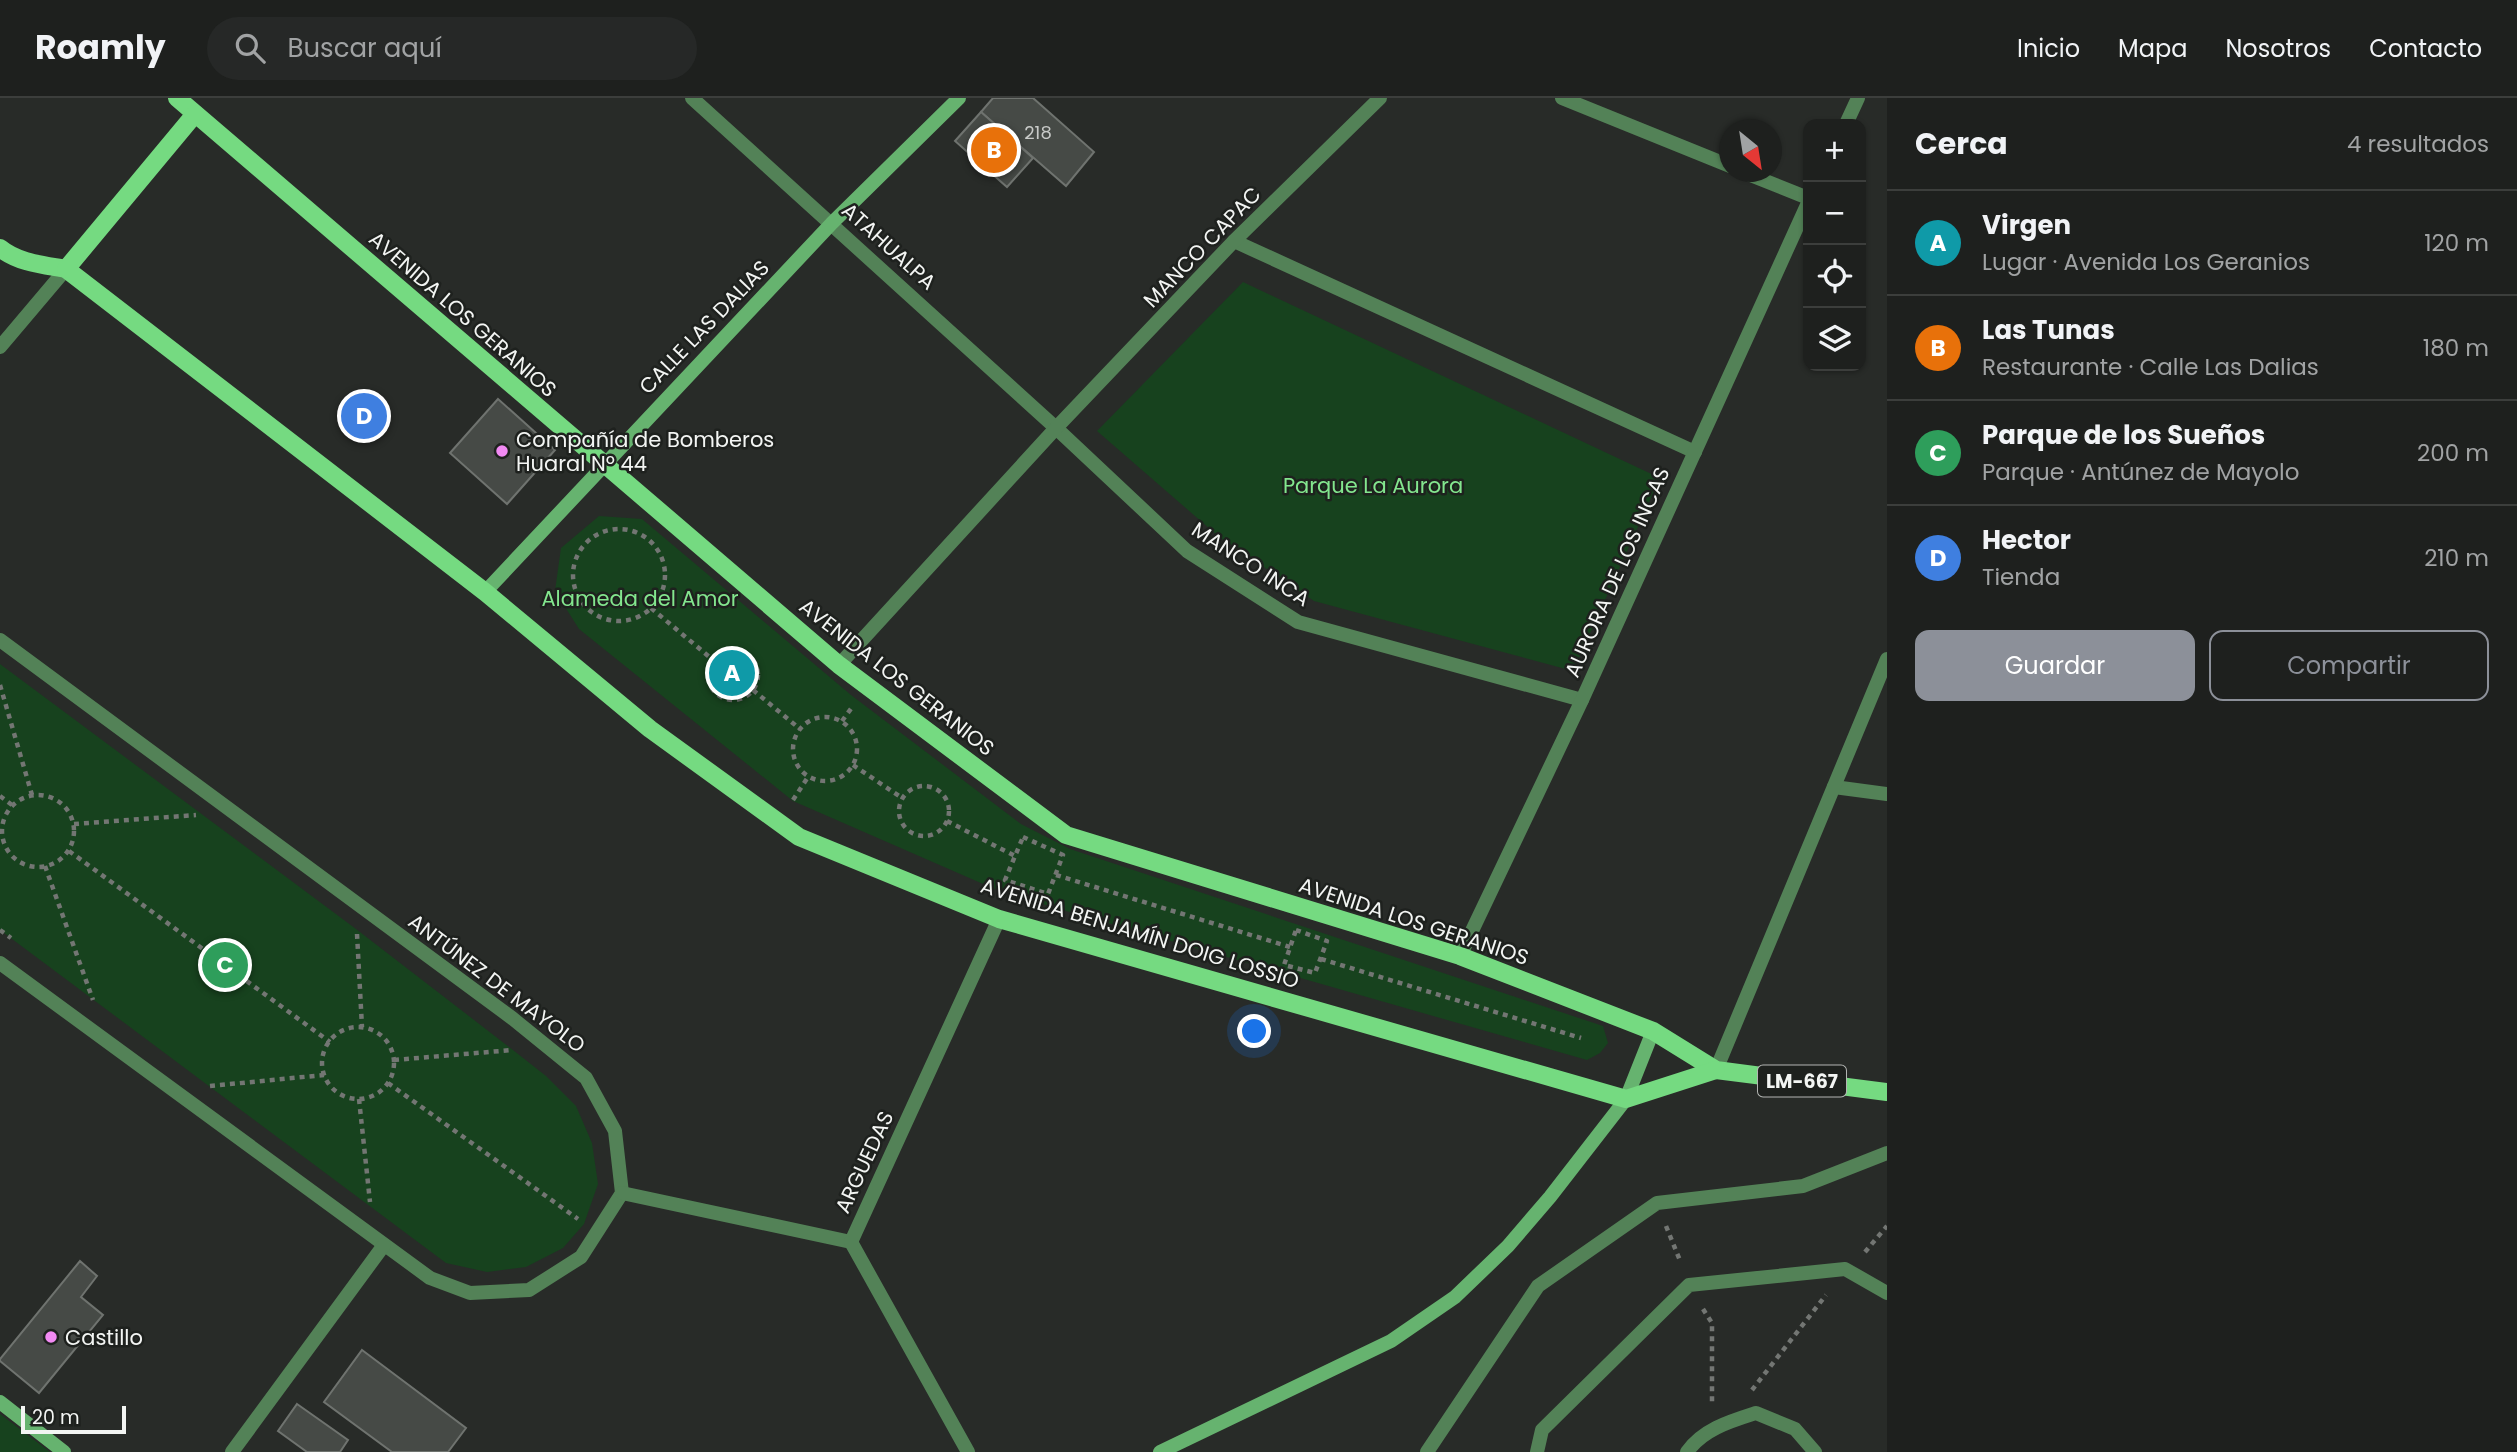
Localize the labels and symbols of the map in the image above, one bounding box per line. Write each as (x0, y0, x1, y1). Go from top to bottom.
north arrow (1719, 119, 1782, 182)
house number: 218 (1024, 120, 1052, 145)
pin: B (971, 124, 1017, 176)
street label: MANCO CAPAC (1137, 180, 1267, 314)
street label: ATAHUALPA (835, 196, 943, 296)
street label: AVENIDA LOS GERANIOS (363, 224, 563, 404)
street label: CALLE LAS DALIAS (633, 254, 775, 400)
pin: D (341, 390, 387, 442)
place label: Compañía de Bomberos Huaral Nº 44 (516, 425, 774, 478)
marker: Compañía de Bomberos Huaral Nº 44 (494, 443, 510, 459)
street label: AURORA DE LOS INCAS (1557, 462, 1677, 682)
park label: Parque La Aurora (1283, 471, 1463, 500)
street label: MANCO INCA (1186, 515, 1316, 613)
park label: Alameda del Amor (541, 584, 739, 613)
street label: AVENIDA LOS GERANIOS (794, 592, 1000, 762)
pin: A (709, 647, 755, 699)
street label: AVENIDA LOS GERANIOS (1295, 870, 1533, 972)
street label: AVENIDA BENJAMÍN DOIG LOSSIO (977, 871, 1303, 995)
street label: ANTÚNEZ DE MAYOLO (403, 907, 591, 1059)
pin: C (202, 939, 248, 991)
your location (1237, 1014, 1271, 1048)
road number: LM-667 (1758, 1065, 1846, 1096)
street label: ARGUEDAS (828, 1106, 900, 1218)
place label: Castillo (65, 1323, 143, 1352)
marker: Castillo (43, 1329, 59, 1345)
scale bar (21, 1403, 126, 1435)

